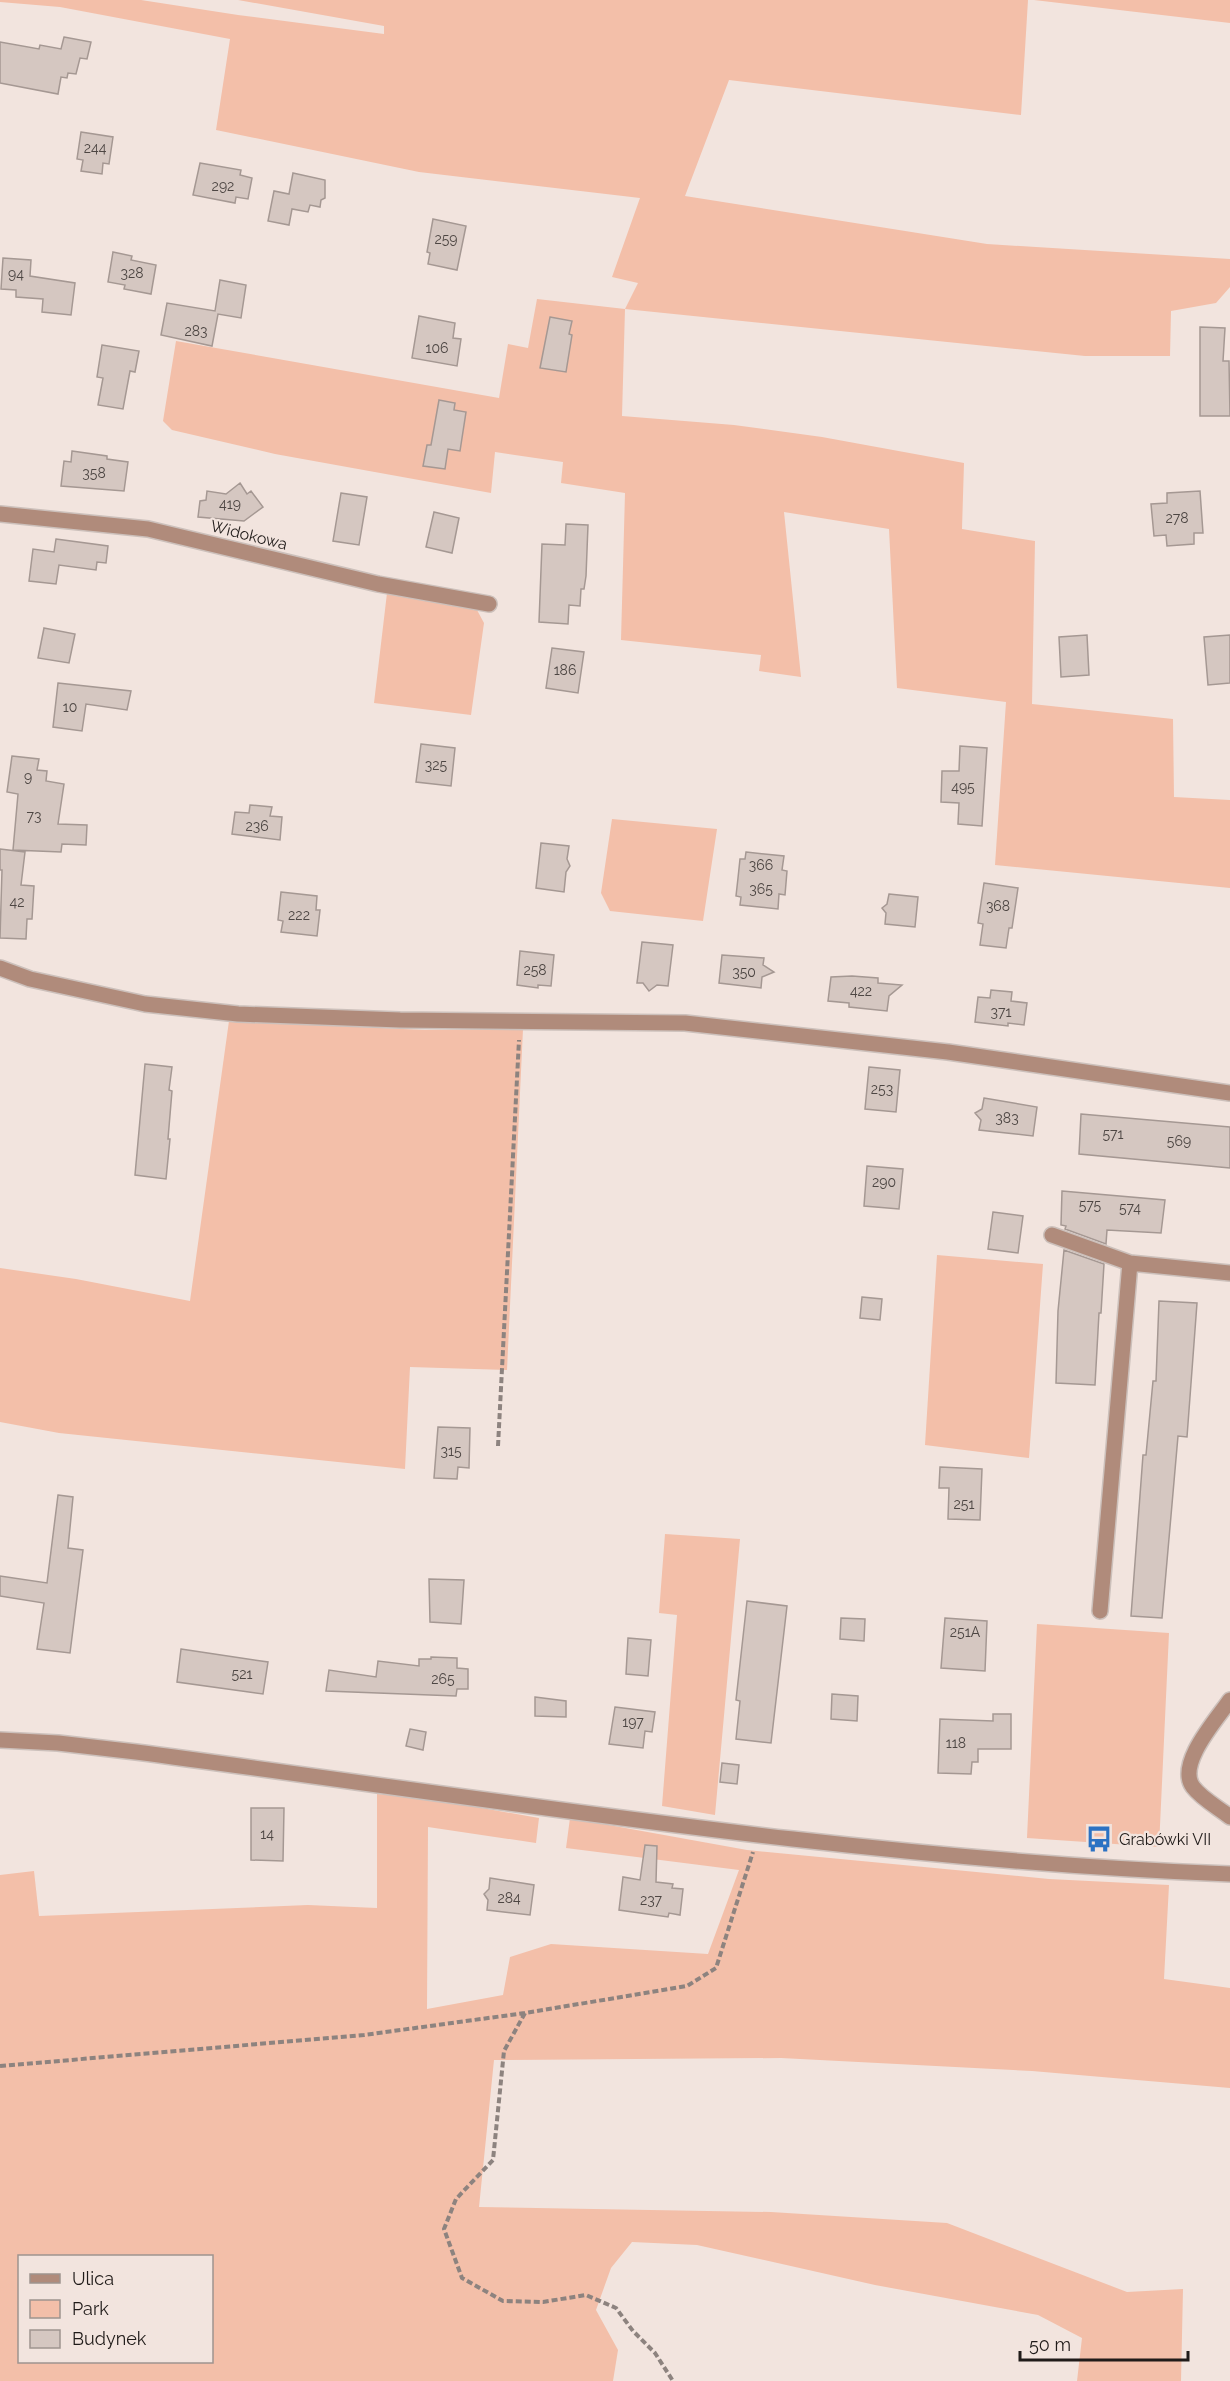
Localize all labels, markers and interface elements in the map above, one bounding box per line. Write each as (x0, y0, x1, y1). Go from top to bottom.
house number: 244 (84, 140, 107, 156)
house number: 292 (212, 178, 234, 194)
house number: 259 (434, 231, 458, 247)
house number: 328 (120, 265, 144, 281)
house number: 94 (8, 266, 24, 282)
house number: 283 (184, 323, 208, 339)
house number: 106 (425, 340, 449, 356)
house number: 358 (82, 465, 106, 481)
house number: 419 (219, 496, 241, 512)
house number: 278 (1165, 510, 1189, 526)
street label: Widokowa (209, 516, 289, 554)
house number: 186 (554, 662, 576, 678)
house number: 10 (63, 699, 77, 715)
house number: 325 (425, 757, 448, 773)
house number: 9 (24, 769, 32, 785)
house number: 495 (951, 779, 975, 795)
house number: 73 (27, 808, 41, 824)
house number: 236 (245, 818, 269, 834)
house number: 366 (749, 857, 773, 873)
house number: 365 (749, 881, 773, 897)
house number: 42 (10, 894, 24, 910)
house number: 368 (986, 898, 1010, 914)
house number: 222 (288, 907, 310, 923)
house number: 258 (523, 962, 547, 978)
house number: 350 (732, 964, 756, 980)
house number: 422 (850, 983, 872, 999)
house number: 371 (991, 1004, 1011, 1020)
house number: 253 (871, 1081, 893, 1097)
house number: 383 (995, 1110, 1019, 1126)
house number: 571 (1102, 1126, 1124, 1142)
house number: 569 (1167, 1133, 1191, 1149)
house number: 290 (872, 1174, 896, 1190)
house number: 575 (1079, 1197, 1102, 1213)
house number: 574 (1119, 1200, 1141, 1216)
house number: 315 (440, 1443, 462, 1459)
house number: 251 (954, 1496, 974, 1512)
house number: 251A (950, 1624, 981, 1640)
house number: 521 (232, 1666, 252, 1682)
house number: 265 (431, 1671, 455, 1687)
house number: 197 (622, 1714, 644, 1730)
house number: 118 (946, 1735, 966, 1751)
bus stop icon: Grabówki VII (1084, 1824, 1114, 1854)
house number: 14 (260, 1826, 274, 1842)
place label: Grabówki VII (1119, 1830, 1211, 1849)
house number: 284 (497, 1890, 521, 1906)
house number: 237 (640, 1892, 663, 1908)
legend (18, 2255, 213, 2363)
text: Ulica (72, 2268, 114, 2289)
text: Park (72, 2298, 109, 2319)
scale bar (1020, 2324, 1188, 2362)
text: Budynek (72, 2328, 147, 2349)
text: 50 m (1029, 2334, 1071, 2355)

